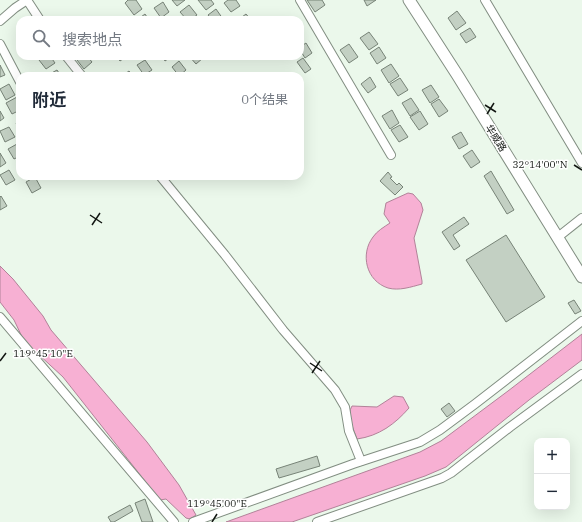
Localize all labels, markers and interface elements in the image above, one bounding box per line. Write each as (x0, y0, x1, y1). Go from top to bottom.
search box (16, 16, 304, 60)
icon: search (30, 27, 52, 49)
text: 搜索地点 (62, 30, 122, 49)
text: 附近 (32, 89, 66, 111)
text: 0个结果 (241, 91, 288, 108)
street label: 华威路 (483, 122, 509, 154)
text: 32°14'00"N (513, 158, 568, 171)
text: 119°45'10"E (13, 347, 73, 360)
map controls (534, 438, 570, 510)
button: + (534, 438, 570, 474)
button: − (534, 474, 570, 510)
text: 119°45'00"E (187, 497, 247, 510)

